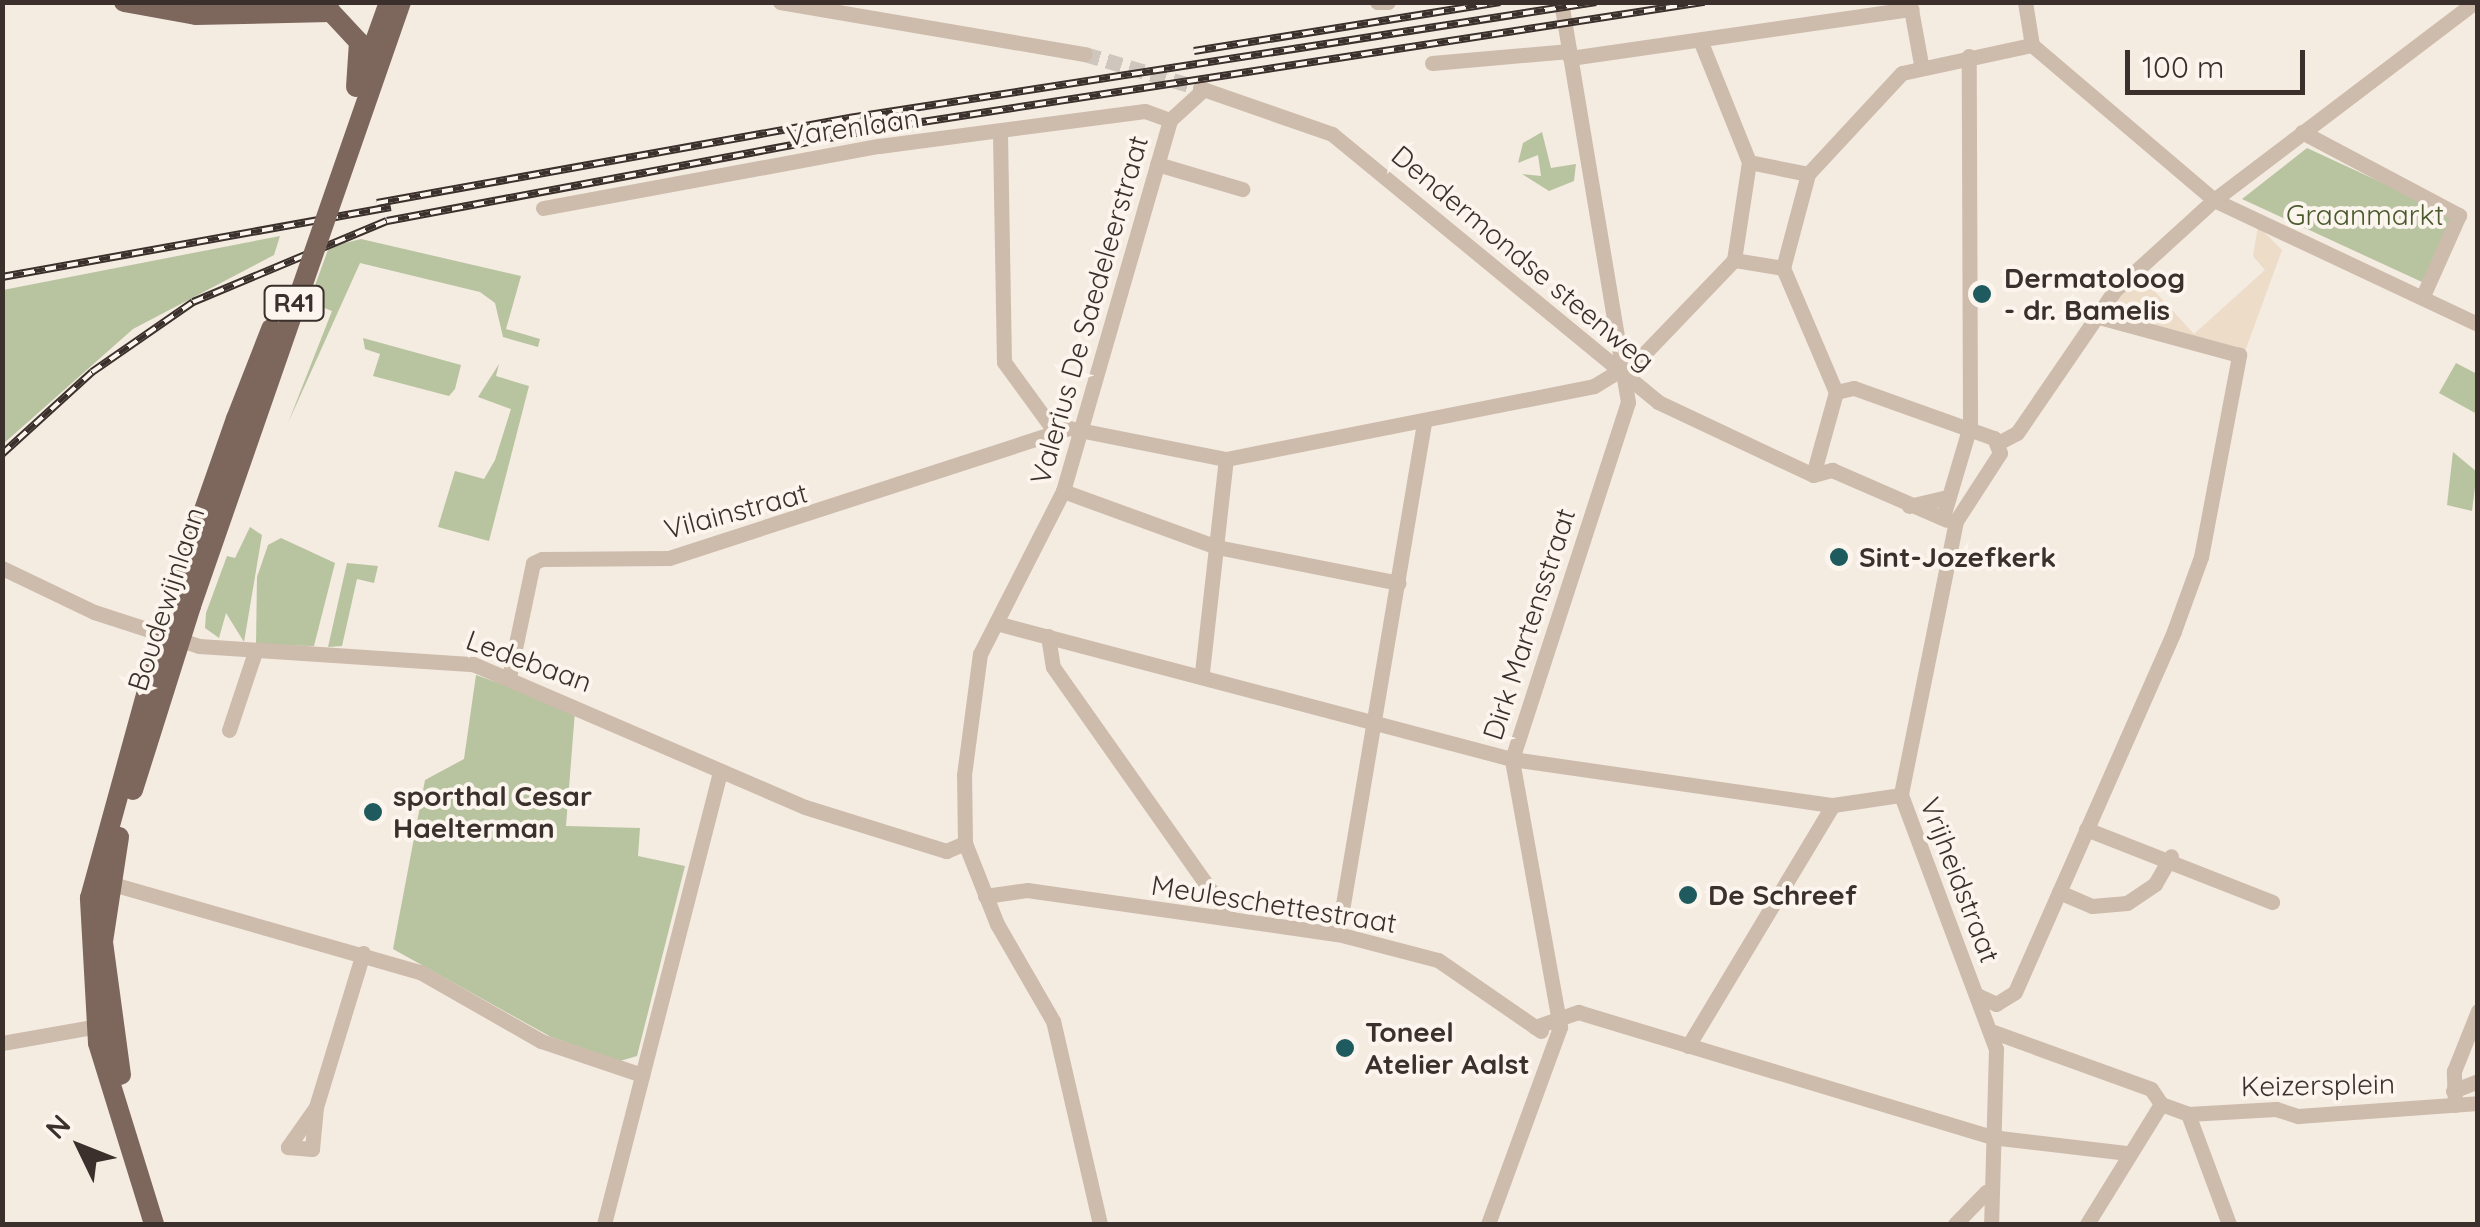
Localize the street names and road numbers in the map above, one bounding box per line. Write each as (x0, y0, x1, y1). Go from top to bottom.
street label: Varenlaan (784, 101, 922, 153)
street label: Valerius De Saedeleerstraat (1023, 132, 1155, 488)
street label: Dendermondse steenweg (1385, 138, 1661, 378)
road number: R41 (262, 283, 326, 323)
street label: Vilainstraat (661, 476, 811, 546)
street label: Boudewijnlaan (120, 503, 212, 695)
street label: Dirk Martensstraat (1476, 504, 1582, 744)
street label: Ledebaan (462, 623, 596, 699)
street label: Vrijheidstraat (1913, 793, 2007, 967)
street label: Meuleschettestraat (1149, 868, 1399, 940)
street label: Keizersplein (2241, 1067, 2395, 1103)

